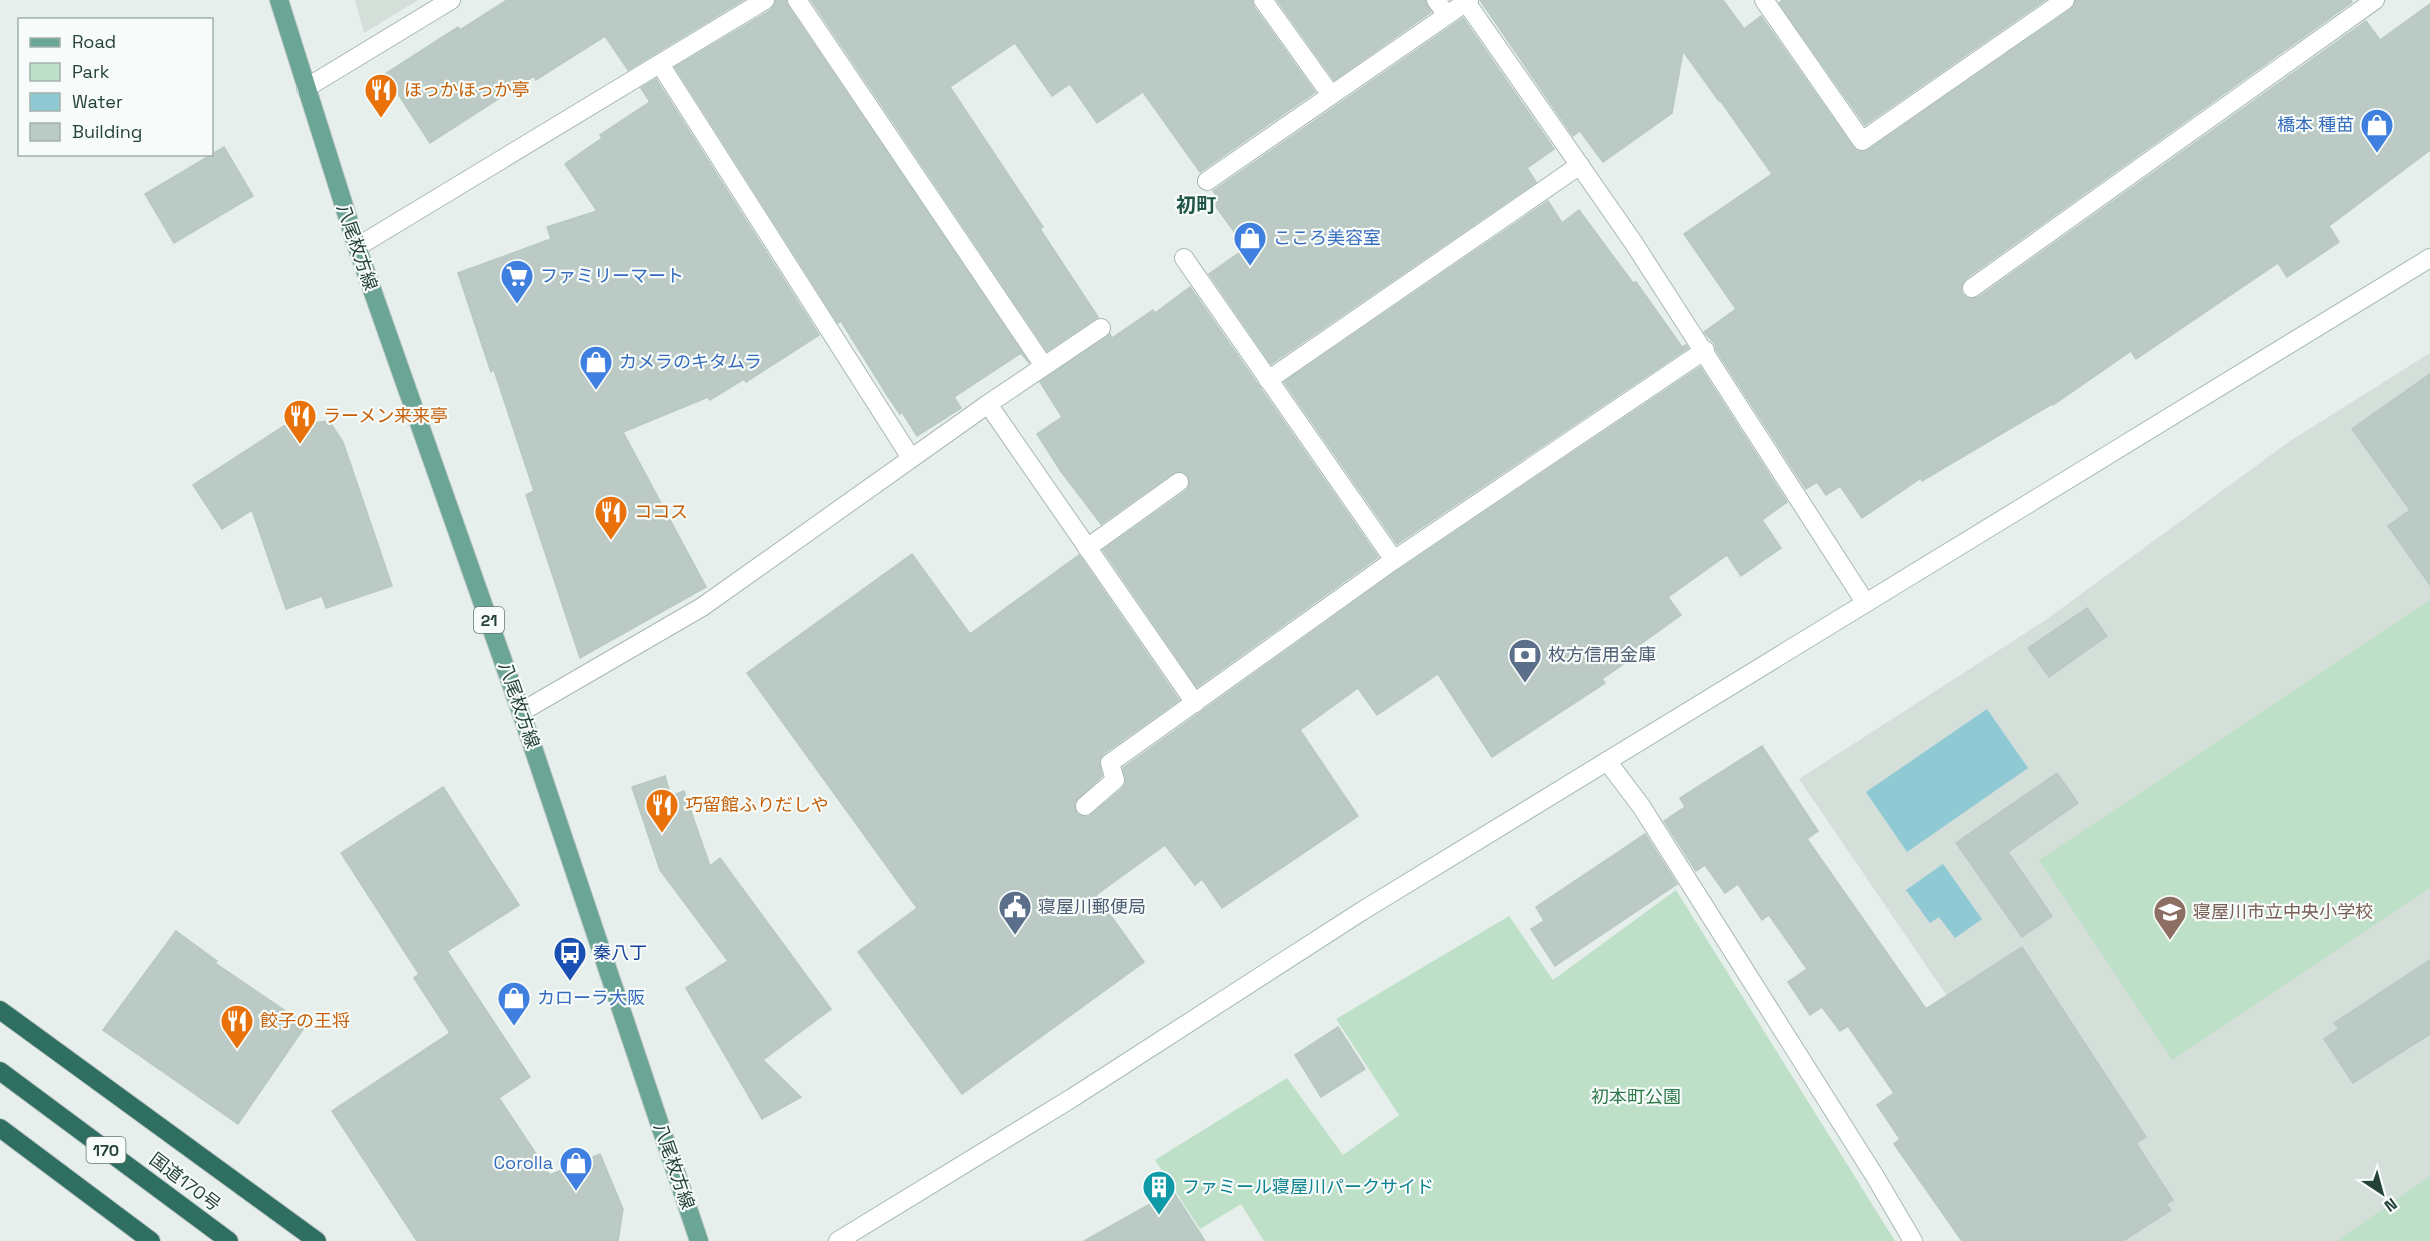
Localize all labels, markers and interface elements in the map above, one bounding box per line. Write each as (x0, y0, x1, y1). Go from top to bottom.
legend (18, 18, 213, 156)
text: Road (72, 30, 116, 53)
text: Park (72, 60, 110, 83)
restaurant icon: ほっかほっか亭 (363, 72, 399, 119)
place label: ほっかほっか亭 (404, 78, 530, 101)
text: Water (72, 90, 123, 113)
shop icon: 橋本 種苗 (2359, 107, 2395, 154)
place label: 橋本 種苗 (2277, 113, 2354, 136)
text: Building (72, 120, 142, 143)
district label: 初町 (1176, 192, 1216, 218)
street label: 八尾枚方線 (332, 201, 383, 293)
shop icon: こころ美容室 (1232, 220, 1268, 267)
place label: こころ美容室 (1273, 226, 1381, 249)
supermarket icon: ファミリーマート (499, 258, 535, 305)
place label: ファミリーマート (540, 264, 684, 287)
shop icon: カメラのキタムラ (578, 344, 614, 391)
place label: カメラのキタムラ (619, 350, 762, 373)
restaurant icon: ラーメン来来亭 (282, 398, 318, 445)
place label: ラーメン来来亭 (323, 404, 448, 427)
restaurant icon: ココス (593, 494, 629, 541)
place label: ココス (634, 500, 688, 523)
road number: 21 (474, 607, 504, 633)
bank icon: 枚方信用金庫 (1507, 637, 1543, 684)
place label: 枚方信用金庫 (1548, 643, 1656, 666)
street label: 八尾枚方線 (494, 659, 545, 751)
restaurant icon: 巧留館ふりだしや (644, 787, 680, 834)
place label: 巧留館ふりだしや (685, 793, 829, 816)
public building icon: 寝屋川郵便局 (997, 889, 1033, 936)
school or university icon: 寝屋川市立中央小学校 (2152, 894, 2188, 941)
place label: 寝屋川郵便局 (1038, 895, 1146, 918)
place label: 寝屋川市立中央小学校 (2193, 900, 2373, 923)
bus stop icon: 秦八丁 (552, 935, 588, 982)
place label: 秦八丁 (593, 941, 647, 964)
shop icon: カローラ大阪 (496, 980, 532, 1027)
place label: カローラ大阪 (537, 986, 645, 1009)
restaurant icon: 餃子の王将 (219, 1003, 255, 1050)
place label: 餃子の王将 (260, 1009, 350, 1032)
park label: 初本町公園 (1591, 1085, 1681, 1108)
street label: 八尾枚方線 (649, 1120, 700, 1212)
road number: 170 (86, 1137, 126, 1163)
shop icon: Corolla (558, 1145, 594, 1192)
street label: 国道170号 (145, 1147, 225, 1216)
place label: Corolla (494, 1151, 553, 1174)
north arrow (2352, 1163, 2412, 1223)
building icon: ファミール寝屋川パークサイド (1141, 1169, 1177, 1216)
place label: ファミール寝屋川パークサイド (1182, 1175, 1434, 1198)
text: N (2380, 1193, 2401, 1216)

